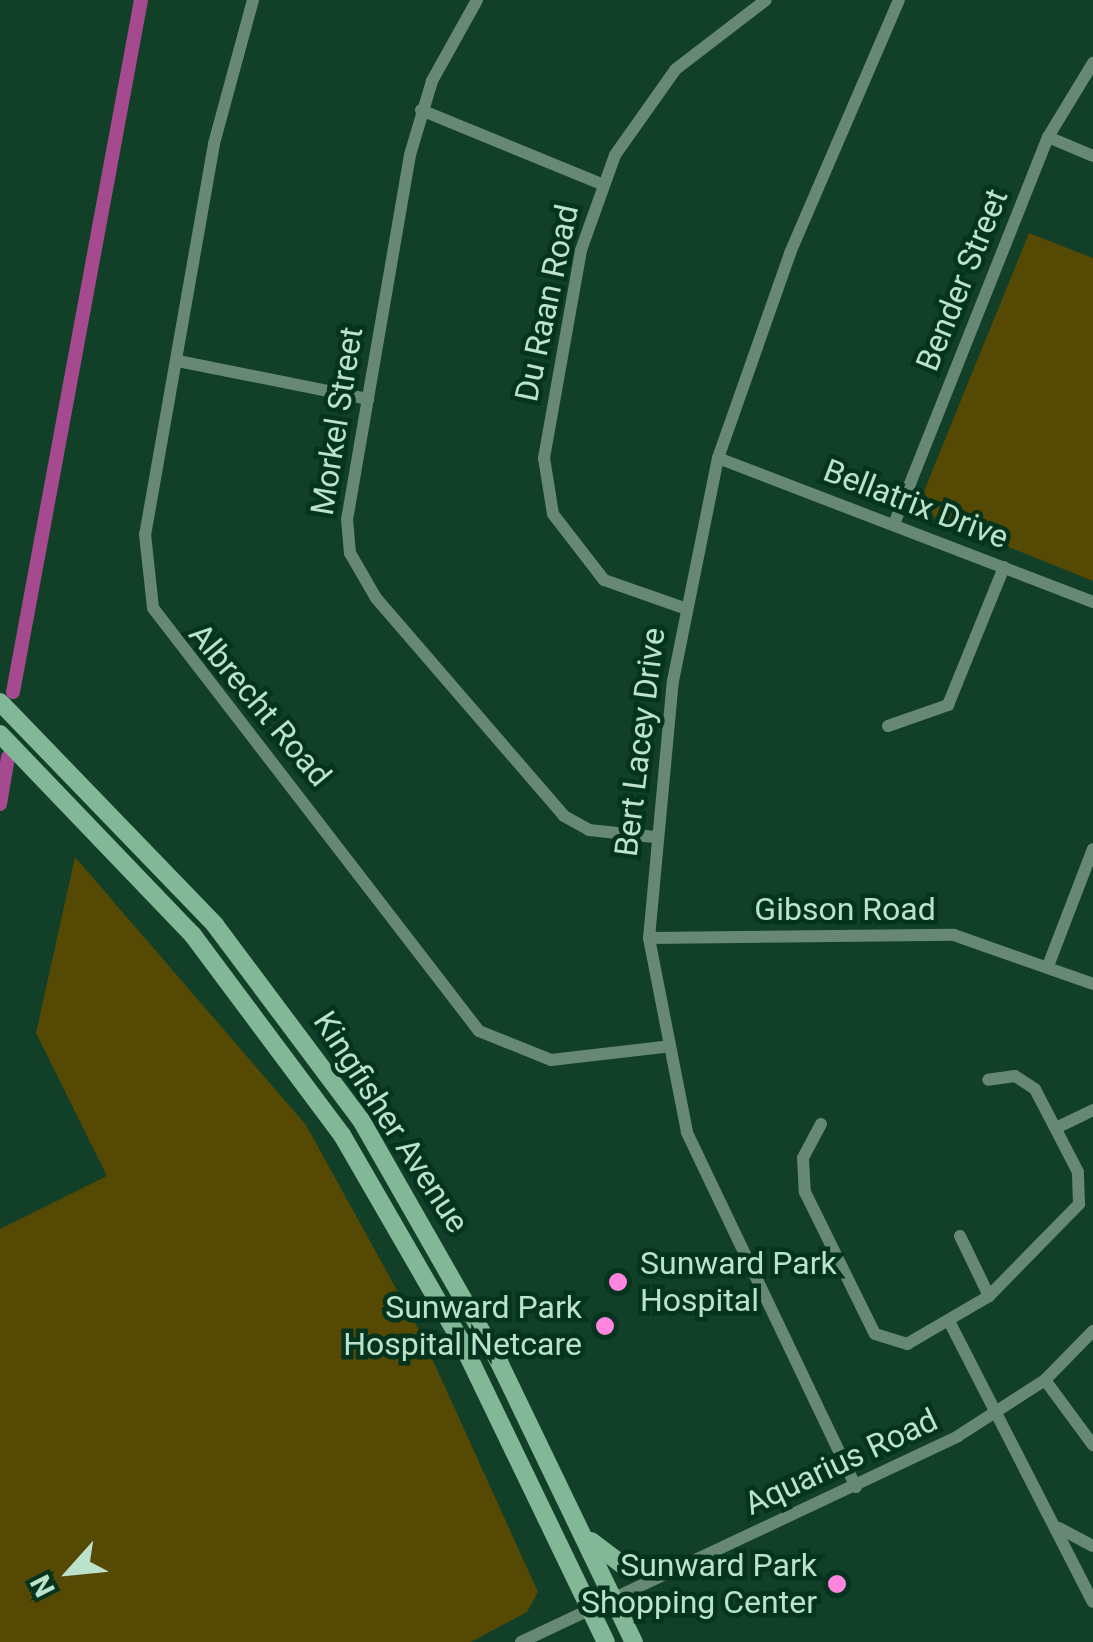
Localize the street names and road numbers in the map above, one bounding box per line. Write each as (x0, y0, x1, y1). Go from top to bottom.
street label: Bender Street (908, 183, 1016, 377)
street label: Du Raan Road (507, 201, 587, 405)
street label: Morkel Street (303, 324, 371, 518)
street label: Bellatrix Drive (818, 451, 1014, 557)
street label: Albrecht Road (181, 616, 339, 794)
street label: Bert Lacey Drive (607, 625, 673, 859)
street label: Gibson Road (754, 890, 936, 928)
street label: Kingfisher Avenue (305, 1004, 477, 1240)
street label: Aquarius Road (739, 1401, 943, 1523)

